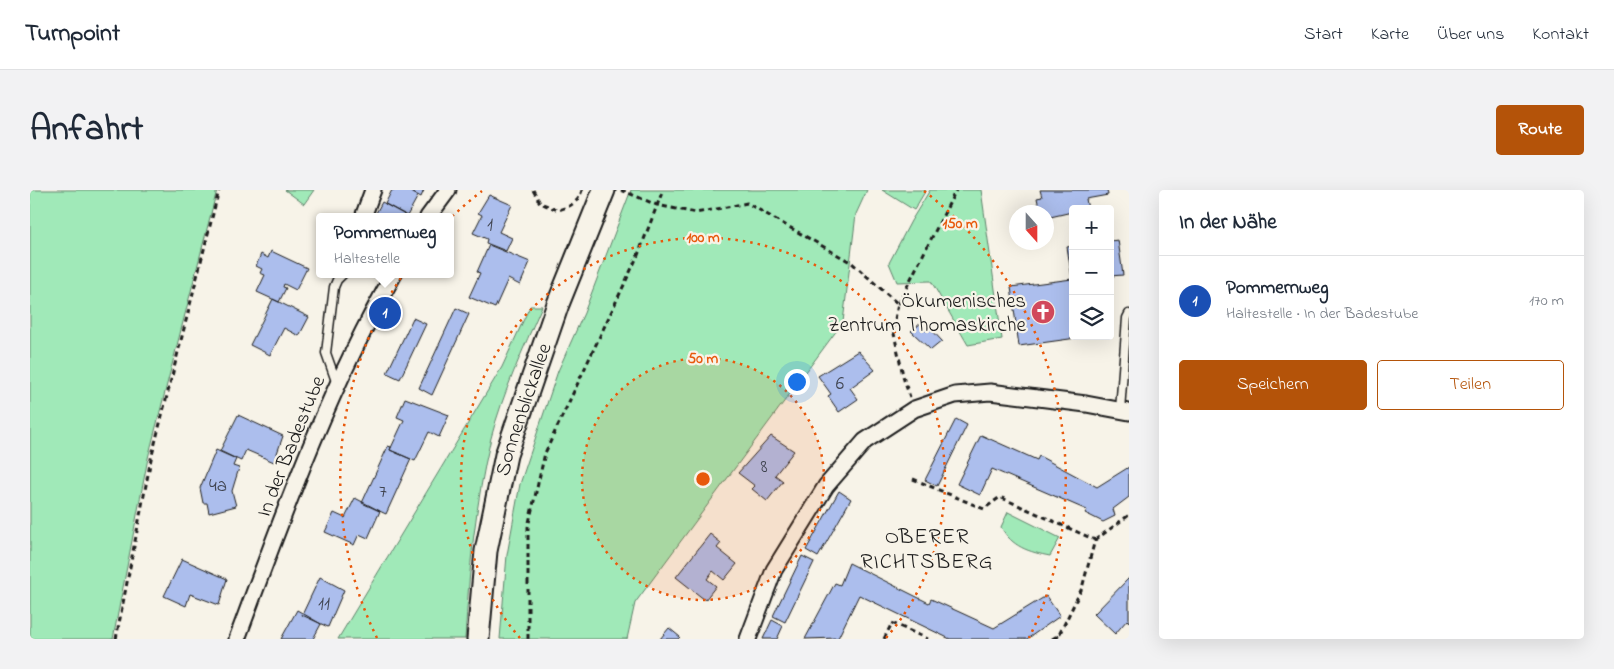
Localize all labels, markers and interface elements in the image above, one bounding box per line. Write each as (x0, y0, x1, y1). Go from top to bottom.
text: Turnpoint (25, 17, 120, 52)
text: Start (1304, 22, 1343, 48)
text: Karte (1371, 22, 1409, 48)
text: Über uns (1437, 22, 1504, 48)
text: Kontakt (1532, 22, 1589, 48)
text: Anfahrt (30, 105, 143, 156)
button: Route (1496, 105, 1584, 155)
north arrow (1009, 205, 1054, 250)
map controls (1069, 205, 1114, 340)
button: + (1069, 205, 1114, 250)
text: In der Nähe (1179, 208, 1277, 238)
house number: 1 (487, 212, 493, 239)
popup (316, 213, 454, 278)
text: 150 m (942, 213, 978, 235)
text: Pommernweg (334, 220, 436, 247)
text: 100 m (686, 227, 720, 249)
text: Haltestelle (334, 247, 400, 271)
button: − (1069, 250, 1114, 295)
text: Pommernweg (1226, 275, 1329, 302)
place label: Ökumenisches Zentrum Thomaskirche (828, 287, 1027, 341)
text: 1 (1192, 289, 1198, 313)
text: 170 m (1529, 289, 1564, 313)
pin: 1 (369, 294, 401, 332)
button: layers (1069, 295, 1114, 340)
church icon: Ökumenisches Zentrum Thomaskirche (1030, 299, 1056, 325)
text: Haltestelle · In der Badestube (1226, 302, 1418, 326)
street label: Sonnenblickallee (489, 339, 561, 479)
text: 50 m (688, 348, 719, 370)
button: Speichern (1179, 360, 1367, 410)
button: Teilen (1377, 360, 1564, 410)
your location (784, 369, 810, 395)
street label: In der Badestube (250, 371, 334, 522)
house number: 6 (836, 371, 844, 398)
house number: 8 (760, 454, 768, 481)
centre of rings (694, 470, 712, 488)
house number: 4a (209, 473, 227, 500)
house number: 7 (379, 479, 387, 506)
district label: OBERER RICHTSBERG (860, 522, 994, 579)
house number: 11 (318, 591, 330, 618)

